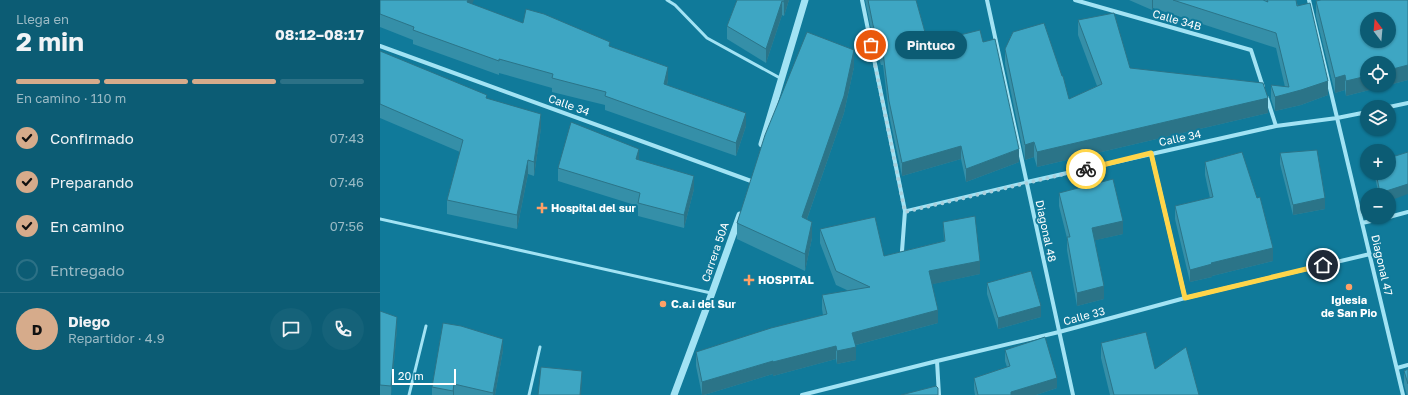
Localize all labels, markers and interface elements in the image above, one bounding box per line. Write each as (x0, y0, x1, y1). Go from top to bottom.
street label: Calle 34B (1151, 6, 1203, 33)
text: Llega en (16, 11, 69, 27)
north arrow (1360, 12, 1396, 48)
map controls (1360, 12, 1396, 224)
text: 08:12–08:17 (275, 25, 364, 43)
text: 2 min (16, 26, 84, 57)
pin (854, 28, 888, 62)
callout: Pintuco (895, 31, 967, 59)
icon: bag (860, 34, 882, 56)
text: Pintuco (907, 37, 955, 53)
button: locate (1360, 56, 1396, 92)
text: En camino · 110 m (16, 90, 126, 106)
street label: Calle 34 (547, 91, 592, 118)
button: layers (1360, 100, 1396, 136)
icon: check (16, 127, 38, 149)
street label: Calle 34 (1158, 127, 1203, 148)
text: Confirmado (50, 129, 134, 147)
text: 07:43 (330, 130, 364, 146)
button: + (1360, 144, 1396, 180)
courier (1066, 149, 1106, 189)
icon: bike (1075, 158, 1097, 180)
icon: check (16, 171, 38, 193)
text: Preparando (50, 173, 134, 191)
text: 07:46 (329, 174, 364, 190)
button: − (1360, 188, 1396, 224)
street label: Diagonal 48 (1034, 199, 1059, 263)
place label: Hospital del sur (551, 201, 637, 214)
marker: Hospital del sur (536, 202, 548, 214)
icon: check (16, 215, 38, 237)
text: En camino (50, 217, 124, 235)
text: 07:56 (330, 218, 364, 234)
street label: Carrera 50A (698, 220, 731, 283)
street label: Diagonal 47 (1369, 233, 1396, 297)
pin (1306, 248, 1340, 282)
icon: home (1312, 254, 1334, 276)
text: Entregado (50, 261, 125, 279)
place label: HOSPITAL (758, 273, 814, 286)
marker: HOSPITAL (743, 274, 755, 286)
marker: Iglesia de San Pio (1344, 282, 1354, 292)
place label: Iglesia de San Pio (1321, 293, 1377, 319)
place label: C.a.i del Sur (671, 297, 736, 310)
marker: C.a.i del Sur (658, 299, 668, 309)
street label: Calle 33 (1062, 304, 1106, 327)
button: chat (270, 308, 312, 350)
button: phone (322, 308, 364, 350)
text: Diego (68, 312, 110, 330)
text: D (32, 320, 42, 338)
text: Repartidor · 4.9 (68, 330, 165, 346)
scale bar (392, 367, 456, 386)
text: 20 m (398, 369, 424, 382)

